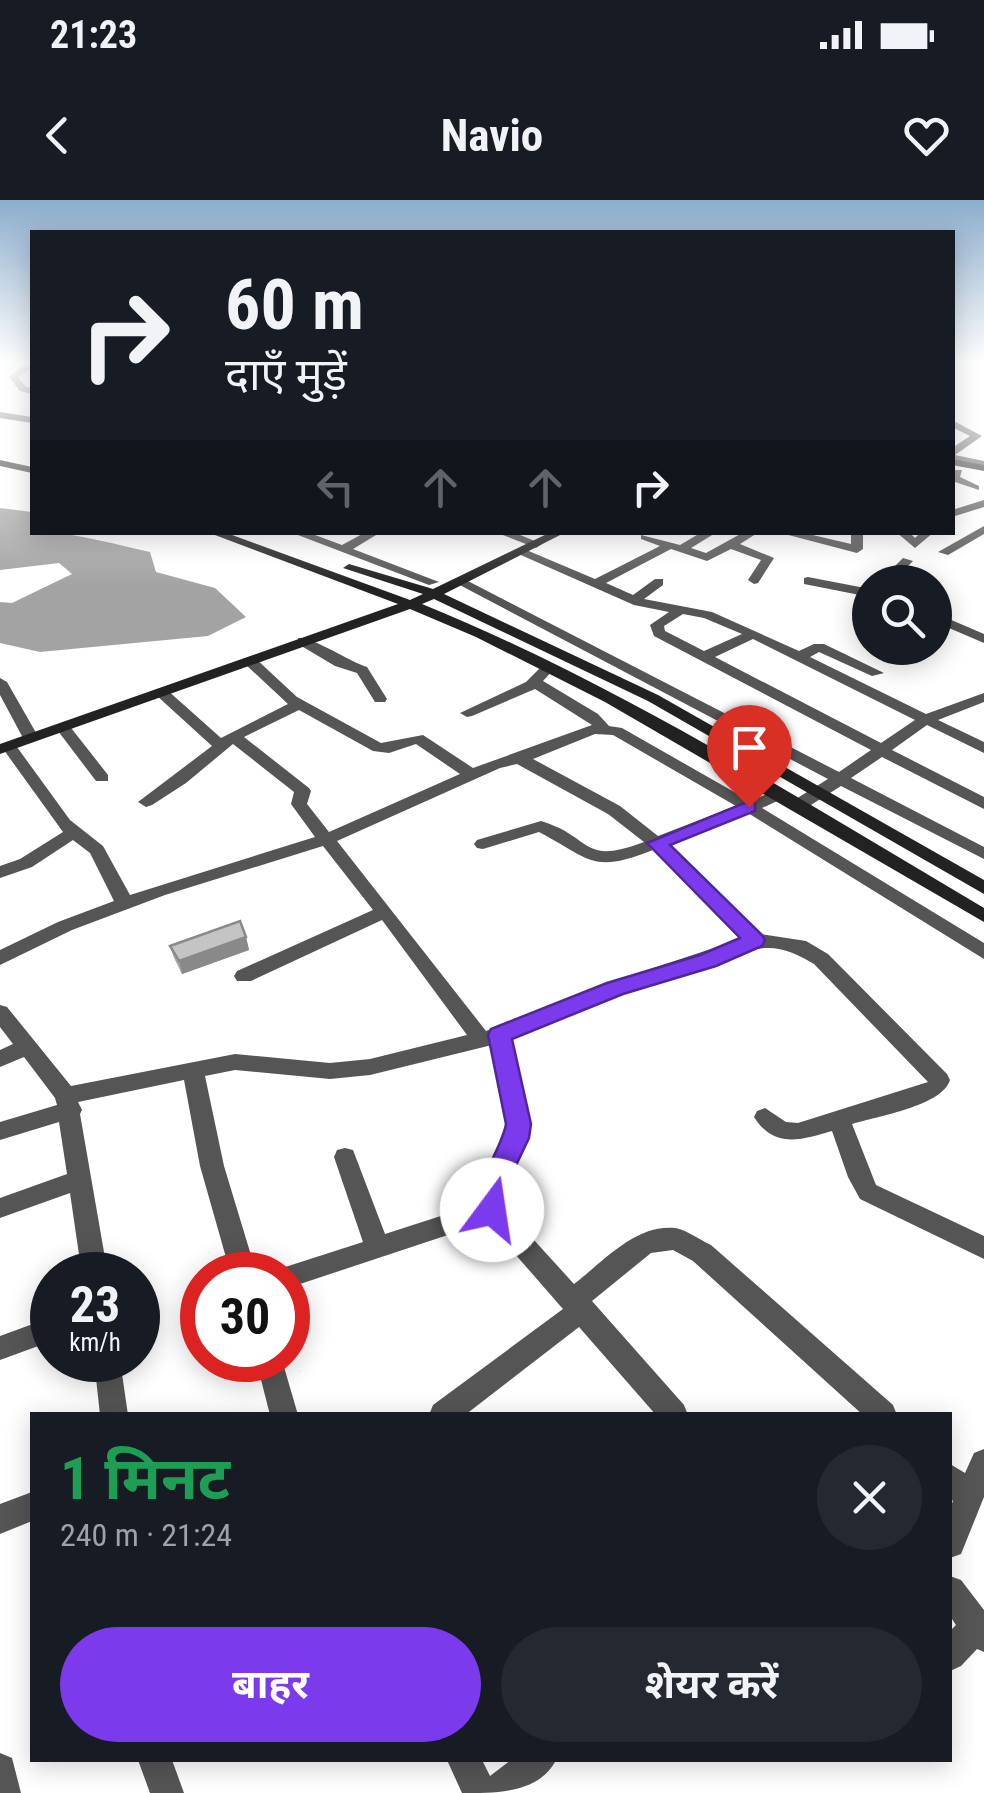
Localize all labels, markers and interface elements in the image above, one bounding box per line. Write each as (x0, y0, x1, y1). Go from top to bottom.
text: 21:23 (50, 13, 137, 57)
icon: back (30, 108, 85, 163)
icon: heart (899, 108, 954, 163)
text: Navio (441, 109, 543, 162)
text: 60 m (225, 264, 364, 346)
icon: right (60, 270, 190, 400)
text: दाएँ मुड़ें (225, 348, 347, 401)
icon: left (308, 460, 363, 515)
icon: ahead (413, 460, 468, 515)
icon: ahead (518, 460, 573, 515)
icon: right (623, 460, 678, 515)
map controls (852, 565, 952, 665)
button: search (852, 565, 952, 665)
pin (707, 705, 792, 808)
icon: arrive (722, 720, 777, 775)
position arrow (440, 1158, 544, 1262)
speed limit sign: 30 (180, 1252, 310, 1382)
text: 23 (70, 1276, 120, 1334)
text: km/h (69, 1328, 121, 1357)
text: 1 मिनट (60, 1443, 230, 1514)
button: close (817, 1445, 922, 1550)
text: 240 m · 21:24 (60, 1516, 232, 1554)
button: बाहर (60, 1627, 481, 1742)
button: शेयर करें (501, 1627, 922, 1742)

